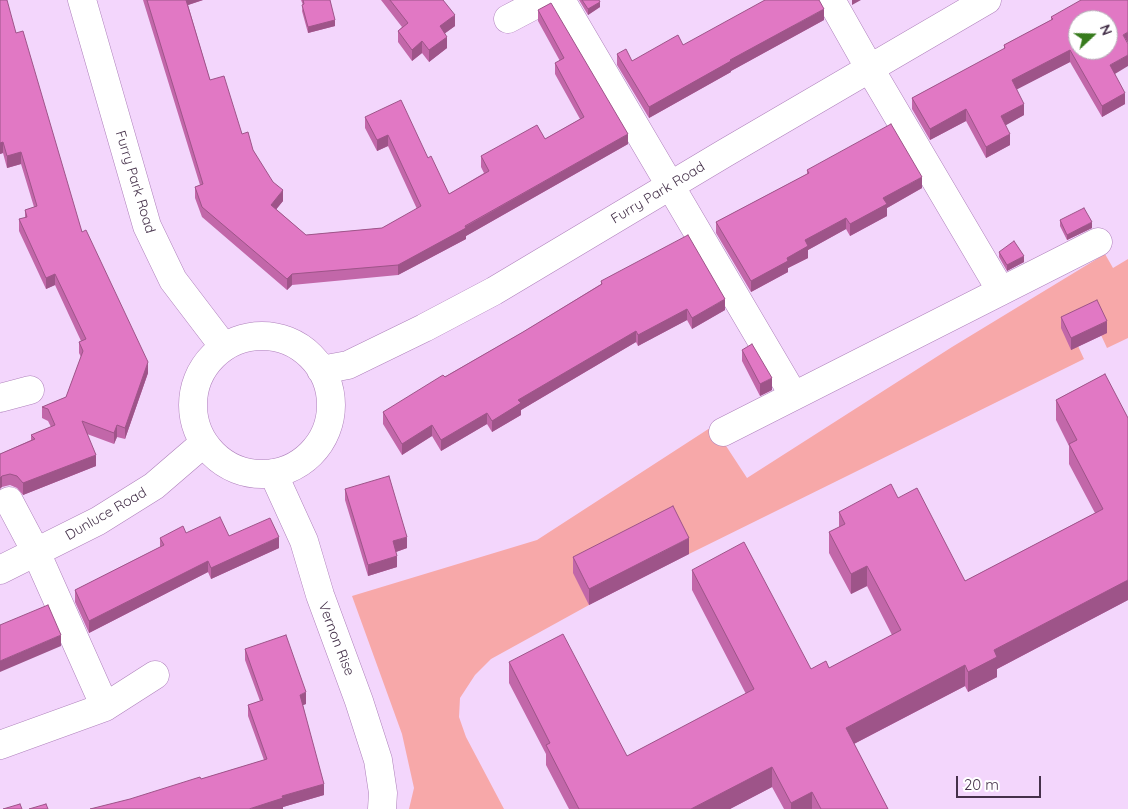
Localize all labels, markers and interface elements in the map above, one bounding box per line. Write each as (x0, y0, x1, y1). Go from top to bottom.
north arrow (1068, 10, 1118, 60)
text: N (1096, 22, 1116, 38)
street label: Furry Park Road (111, 129, 159, 235)
street label: Furry Park Road (608, 158, 708, 228)
street label: Dunluce Road (62, 484, 150, 544)
street label: Vernon Rise (314, 600, 358, 678)
scale bar (958, 766, 1043, 798)
text: 20 m (964, 775, 999, 794)

